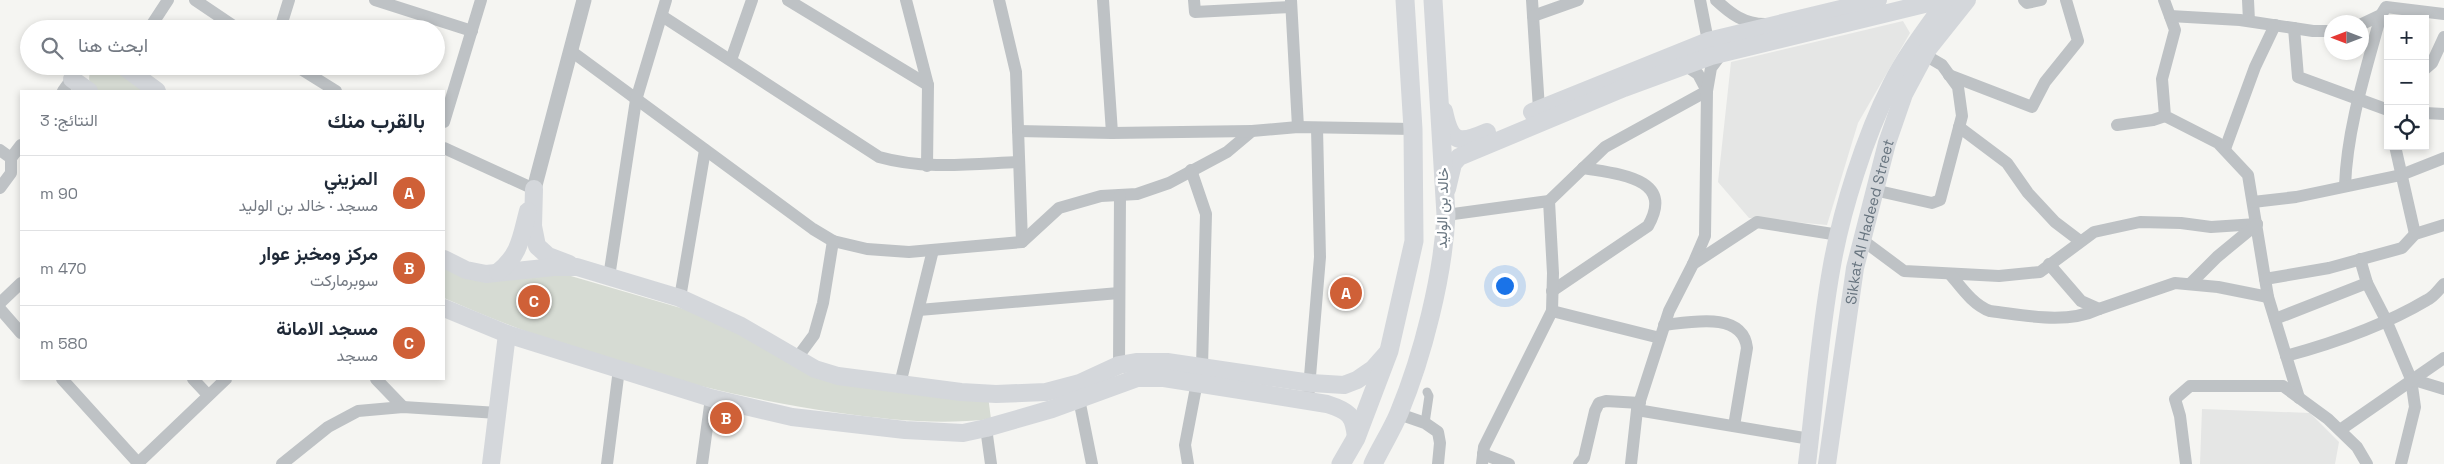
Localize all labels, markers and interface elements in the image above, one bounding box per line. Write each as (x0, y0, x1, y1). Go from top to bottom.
north arrow (2324, 15, 2369, 60)
map controls (2384, 15, 2429, 150)
button: + (2384, 15, 2429, 60)
search box (20, 20, 445, 75)
text: ابحث هنا (78, 33, 148, 58)
icon: search (38, 34, 66, 62)
button: − (2384, 60, 2429, 105)
button: locate (2384, 105, 2429, 150)
text: بالقرب منك (327, 107, 425, 134)
text: النتائج: 3 (40, 110, 98, 131)
street label: Sikkat Al Hadeed Street (1840, 136, 1897, 306)
text: المزيني (324, 166, 378, 191)
street label: خالد بن الوليد (1432, 167, 1453, 249)
text: 90 m (40, 183, 78, 204)
text: A (404, 183, 414, 204)
text: مسجد · خالد بن الوليد (238, 195, 378, 216)
text: مركز ومخبز عوار (259, 241, 378, 266)
text: 470 m (40, 258, 87, 279)
text: B (404, 258, 414, 279)
text: سوبرماركت (310, 270, 378, 291)
your location (1492, 273, 1518, 299)
pin: A (1330, 274, 1362, 312)
pin: C (518, 282, 550, 320)
text: مسجد الامانة (276, 316, 378, 341)
text: 580 m (40, 333, 88, 354)
text: C (404, 333, 414, 354)
text: مسجد (337, 345, 378, 366)
pin: B (710, 399, 742, 437)

